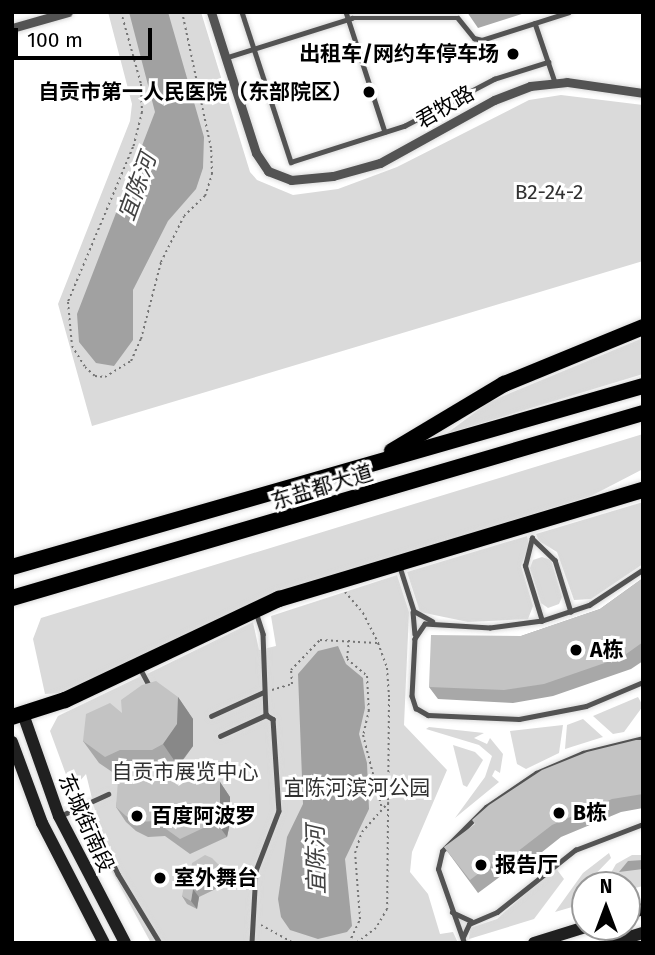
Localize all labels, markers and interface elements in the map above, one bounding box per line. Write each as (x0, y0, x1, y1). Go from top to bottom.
scale bar (18, 14, 156, 58)
text: 100 m (27, 27, 83, 53)
place label: 出租车/网约车停车场 (299, 41, 499, 67)
marker: 出租车/网约车停车场 (505, 46, 521, 62)
place label: 自贡市第一人民医院（东部院区） (38, 79, 353, 105)
street label: 君牧路 (411, 80, 479, 134)
marker: 自贡市第一人民医院（东部院区） (359, 82, 379, 102)
water label: 宜陈河 (112, 150, 162, 224)
park label: B2-24-2 (515, 179, 583, 205)
street label: 东盐都大道 (268, 460, 376, 514)
place label: A栋 (590, 637, 623, 663)
marker: A栋 (568, 642, 584, 658)
park label: 自贡市展览中心 (112, 759, 258, 785)
street label: 东城街南段 (53, 770, 119, 876)
park label: 宜陈河滨河公园 (284, 775, 430, 801)
place label: B栋 (573, 800, 607, 826)
place label: 百度阿波罗 (151, 803, 256, 829)
marker: B栋 (551, 805, 567, 821)
marker: 百度阿波罗 (129, 808, 145, 824)
water label: 宜陈河 (302, 825, 330, 895)
place label: 报告厅 (495, 852, 558, 878)
marker: 报告厅 (473, 857, 489, 873)
place label: 室外舞台 (174, 865, 258, 891)
marker: 室外舞台 (152, 870, 168, 886)
north arrow (571, 871, 641, 941)
text: N (600, 875, 612, 898)

